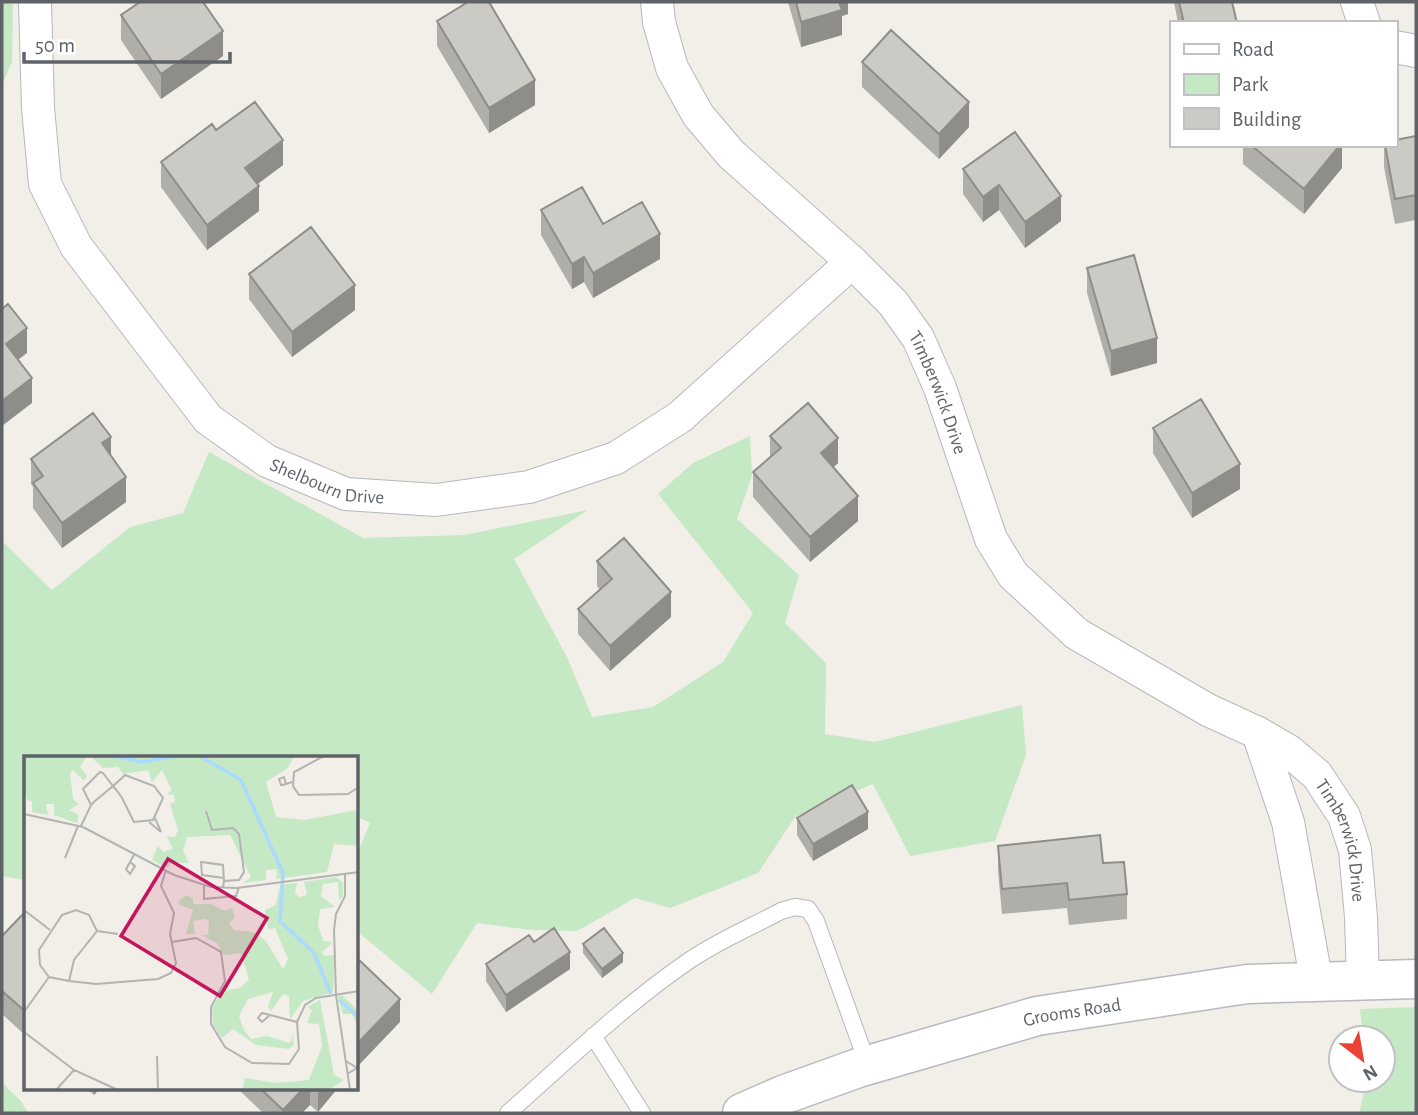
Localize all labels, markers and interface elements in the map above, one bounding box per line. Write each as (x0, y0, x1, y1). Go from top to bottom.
scale bar (24, 21, 231, 65)
legend (1170, 21, 1397, 147)
text: 50 m (35, 35, 75, 56)
text: Road (1232, 39, 1274, 60)
text: Park (1232, 74, 1269, 95)
text: Building (1232, 109, 1302, 130)
street label: Timberwick Drive (905, 328, 970, 456)
street label: Shelbourn Drive (267, 455, 385, 508)
inset map (24, 756, 359, 1090)
street label: Timberwick Drive (1311, 776, 1368, 903)
street label: Grooms Road (1021, 995, 1122, 1031)
north arrow (1327, 1024, 1397, 1094)
text: N (1359, 1061, 1381, 1084)

